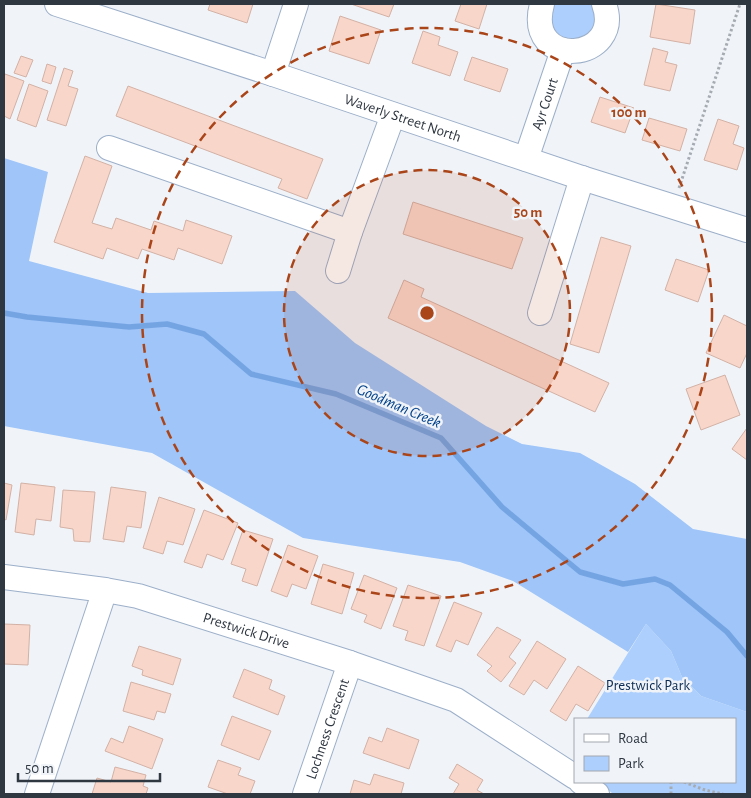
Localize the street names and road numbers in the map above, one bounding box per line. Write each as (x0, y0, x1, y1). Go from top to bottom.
street label: Ayr Court (529, 76, 561, 132)
street label: Waverly Street North (342, 91, 463, 144)
street label: Prestwick Drive (201, 610, 292, 651)
street label: Lochness Crescent (303, 676, 352, 781)

